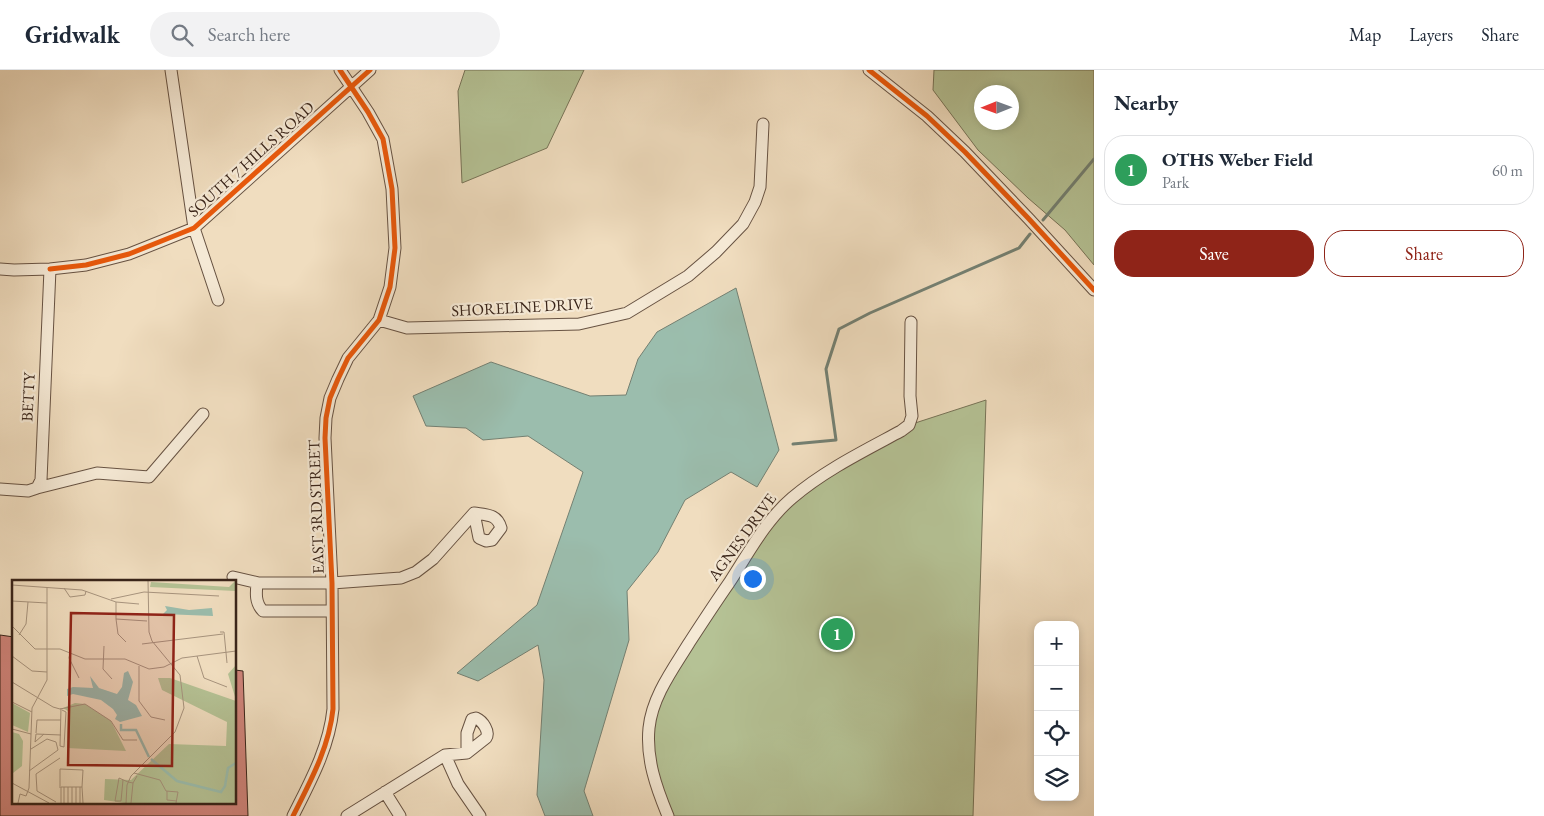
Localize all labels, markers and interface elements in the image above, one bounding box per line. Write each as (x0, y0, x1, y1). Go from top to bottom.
search box (150, 12, 500, 57)
text: Gridwalk (25, 19, 120, 50)
icon: search (168, 21, 196, 49)
text: Search here (208, 22, 290, 47)
text: Map (1349, 23, 1381, 46)
text: Layers (1409, 23, 1453, 46)
text: Share (1481, 23, 1519, 46)
north arrow (974, 85, 1019, 130)
text: Nearby (1114, 89, 1178, 116)
street label: SOUTH 7 HILLS ROAD (183, 97, 319, 221)
text: OTHS Weber Field (1162, 147, 1313, 172)
text: 1 (1127, 160, 1135, 181)
text: 60 m (1492, 160, 1523, 181)
text: Park (1162, 172, 1189, 193)
button: Save (1114, 230, 1314, 277)
button: Share (1324, 230, 1524, 277)
street label: SHORELINE DRIVE (451, 293, 593, 321)
street label: BETTY (16, 371, 40, 422)
street label: EAST 3RD STREET (303, 439, 329, 574)
street label: AGNES DRIVE (703, 489, 781, 586)
your location (740, 566, 766, 592)
inset map (12, 580, 236, 804)
pin: 1 (821, 615, 853, 653)
map controls (1034, 621, 1079, 801)
button: + (1034, 621, 1079, 666)
button: − (1034, 666, 1079, 711)
button: locate (1034, 711, 1079, 756)
button: layers (1034, 756, 1079, 801)

